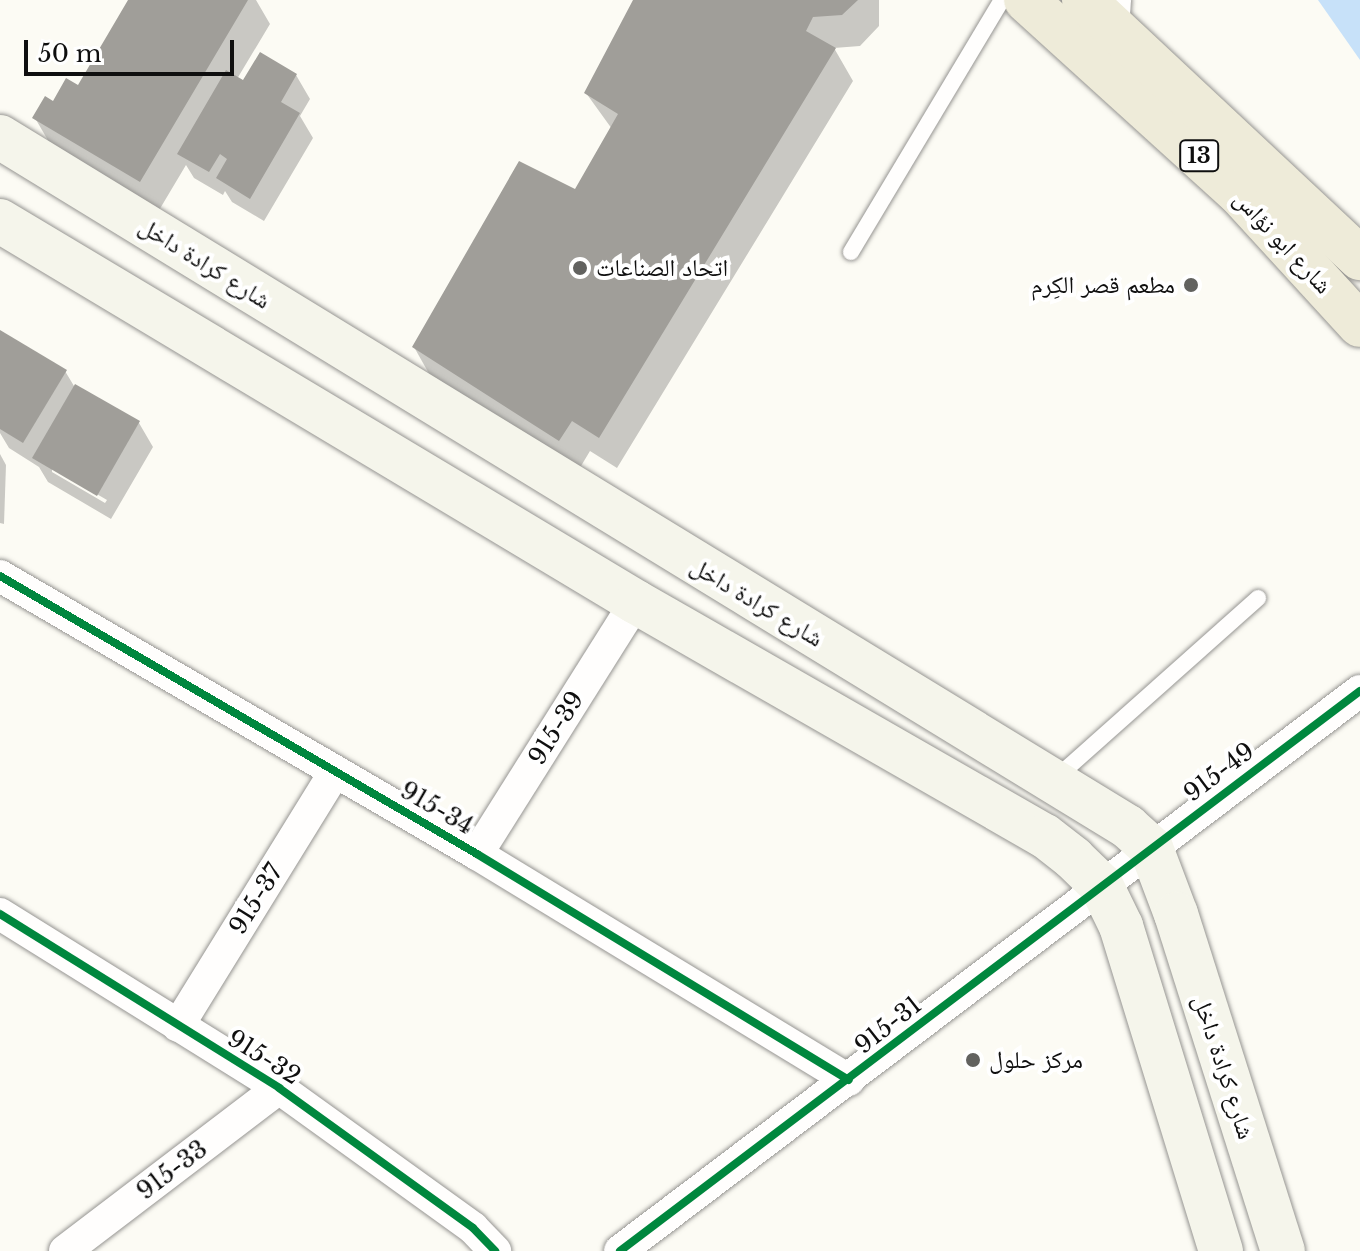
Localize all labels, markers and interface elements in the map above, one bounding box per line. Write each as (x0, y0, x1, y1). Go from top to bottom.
scale bar (28, 24, 238, 74)
text: 50 m (38, 39, 101, 68)
road number: 13 (1179, 138, 1219, 174)
street label: شارع ابو نؤاس (1228, 184, 1338, 300)
street label: شارع كرادة داخل (134, 211, 276, 315)
place label: اتحاد الصناعات (596, 254, 728, 282)
marker: اتحاد الصناعات (571, 259, 589, 277)
place label: مطعم قصر الكِرم (1031, 271, 1175, 299)
marker: مطعم قصر الكِرم (1182, 276, 1200, 294)
street label: شارع كرادة داخل (685, 551, 829, 653)
street label: 915-39 (522, 686, 590, 770)
street label: 915-49 (1178, 736, 1260, 808)
street label: 915-34 (395, 776, 479, 840)
street label: 915-37 (223, 858, 289, 940)
street label: 915-31 (849, 990, 927, 1060)
street label: شارع كرادة داخل (1187, 991, 1261, 1143)
street label: 915-32 (222, 1023, 306, 1091)
place label: مركز حلول (989, 1046, 1083, 1074)
marker: مركز حلول (964, 1051, 982, 1069)
street label: 915-33 (131, 1134, 213, 1206)

